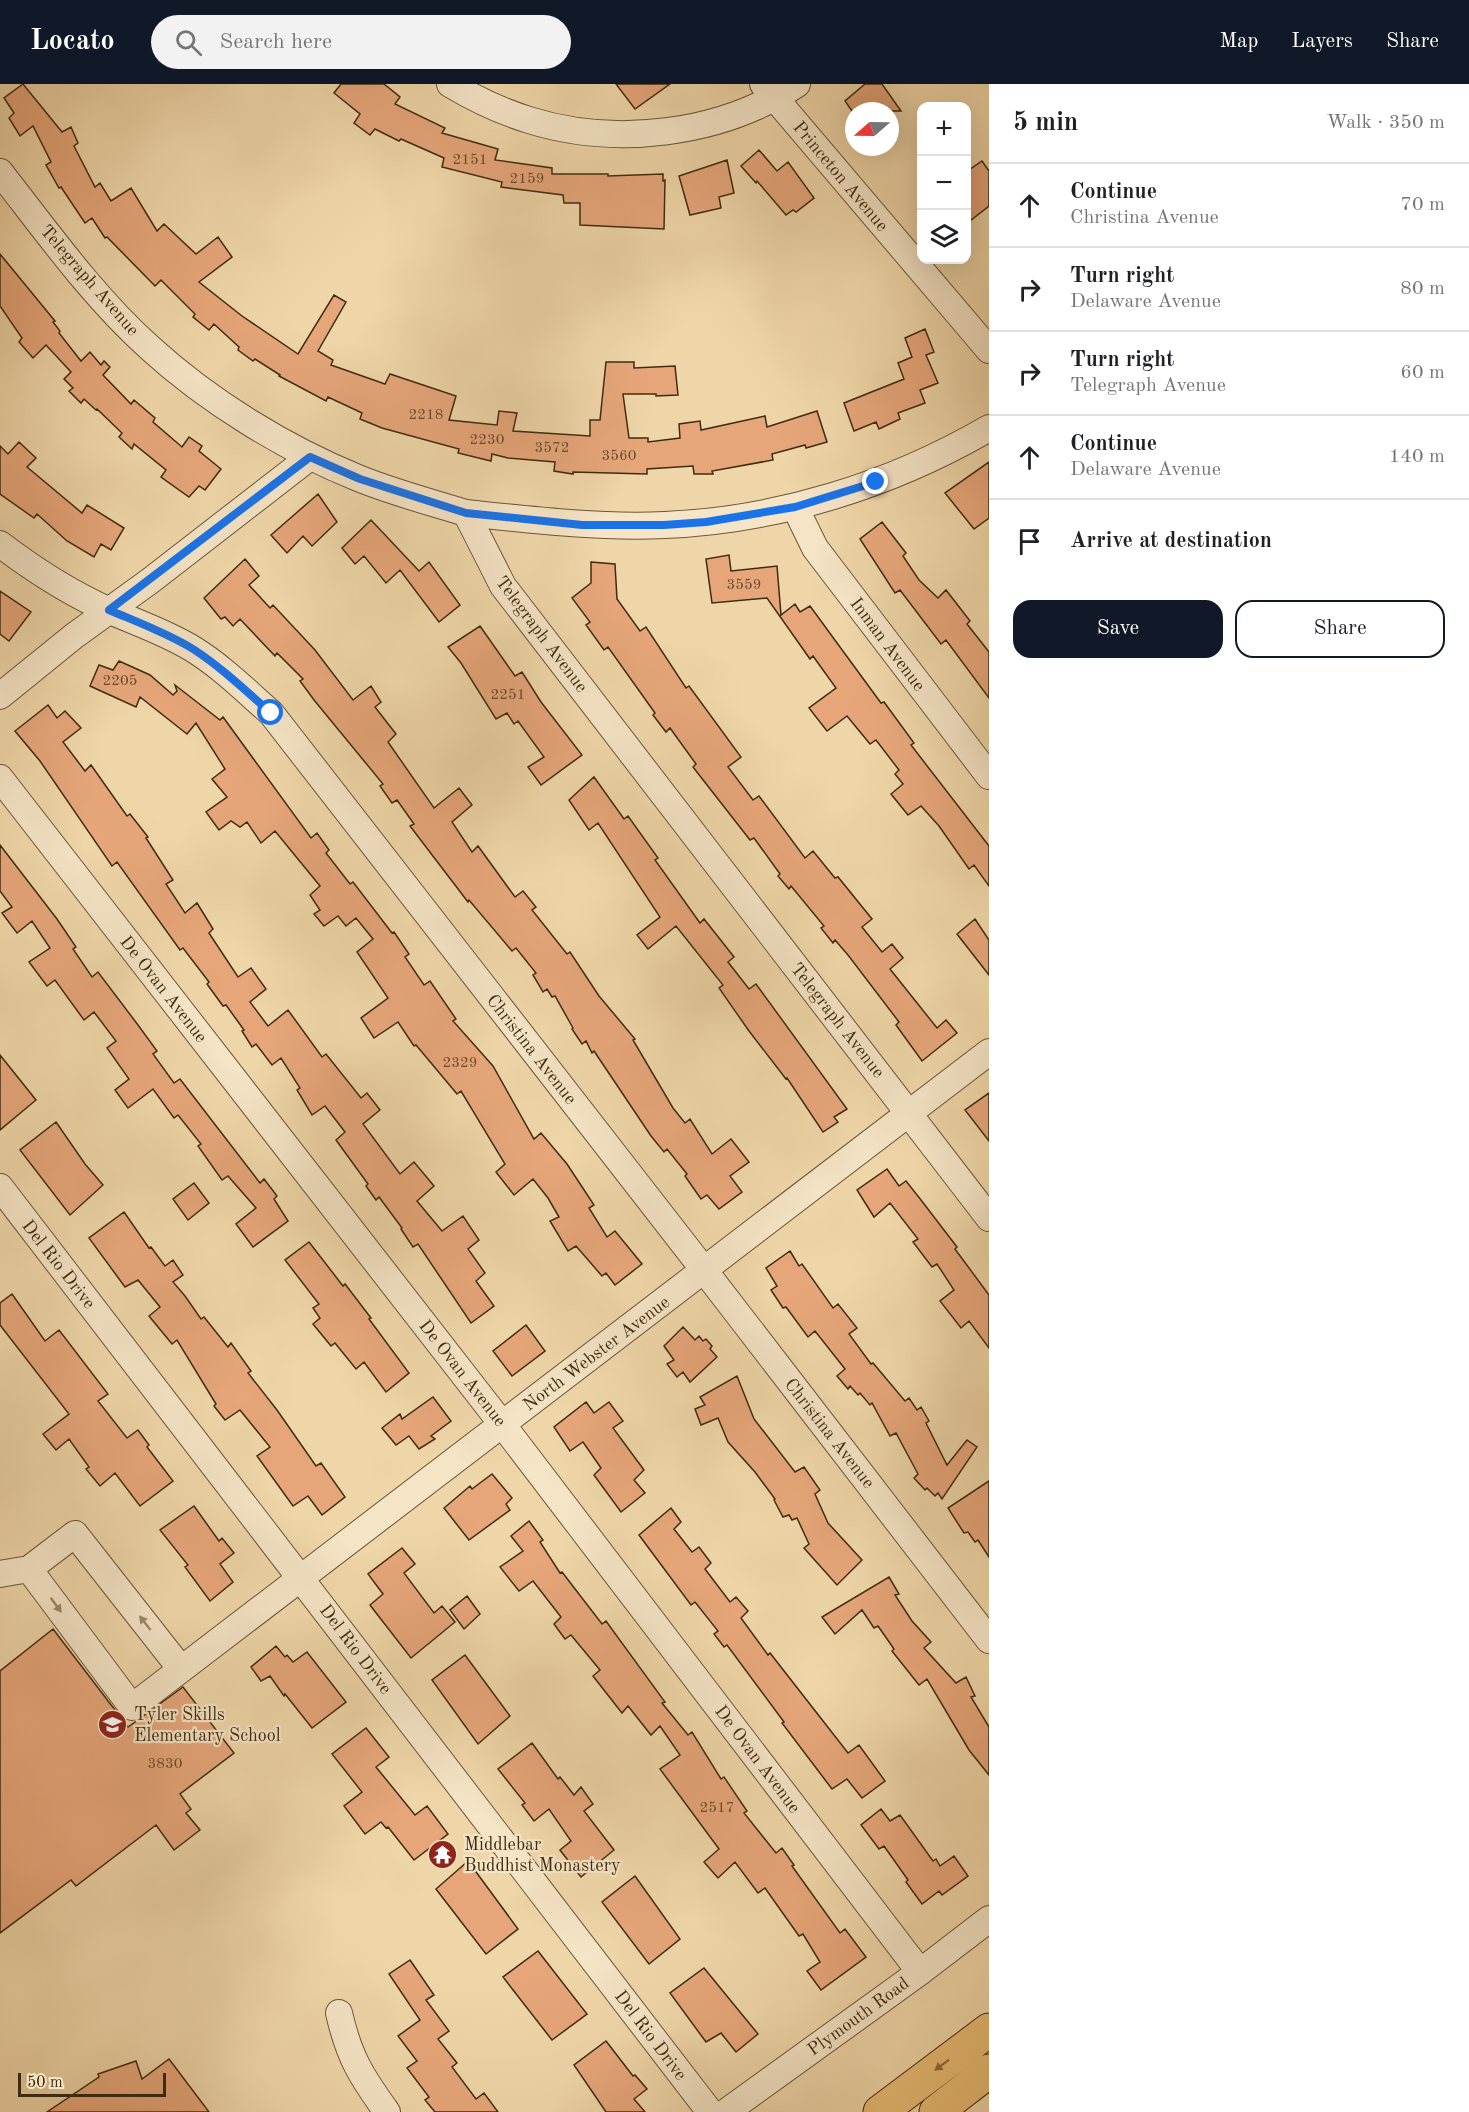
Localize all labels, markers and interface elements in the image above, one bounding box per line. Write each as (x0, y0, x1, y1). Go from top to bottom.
search box (151, 15, 571, 69)
icon: search (172, 26, 205, 59)
text: Locato (30, 28, 115, 56)
text: Search here (220, 31, 332, 53)
text: Map (1219, 31, 1258, 52)
text: Layers (1291, 31, 1353, 52)
text: Share (1386, 31, 1439, 52)
north arrow (845, 102, 899, 156)
map controls (917, 102, 971, 264)
button: + (917, 102, 971, 156)
text: 5 min (1013, 110, 1078, 136)
text: Walk · 350 m (1326, 113, 1445, 133)
street label: Princeton Avenue (789, 118, 891, 235)
house number: 2151 (453, 153, 487, 168)
button: − (917, 156, 971, 210)
house number: 2159 (510, 172, 544, 187)
text: Continue (1070, 181, 1157, 203)
icon: ahead (1013, 189, 1046, 222)
text: 70 m (1400, 195, 1445, 215)
text: Christina Avenue (1070, 208, 1219, 228)
button: layers (917, 210, 971, 264)
street label: Telegraph Avenue (36, 222, 142, 340)
text: Turn right (1070, 265, 1174, 287)
icon: right (1013, 273, 1046, 306)
text: 80 m (1400, 279, 1445, 299)
text: Delaware Avenue (1070, 292, 1221, 312)
text: Turn right (1070, 349, 1174, 371)
icon: right (1013, 357, 1046, 390)
text: 60 m (1400, 363, 1445, 383)
text: Telegraph Avenue (1070, 376, 1226, 396)
house number: 2218 (409, 408, 443, 423)
house number: 2230 (470, 433, 504, 448)
text: Continue (1070, 433, 1157, 455)
house number: 3572 (535, 441, 569, 456)
icon: ahead (1013, 441, 1046, 474)
text: 140 m (1389, 447, 1445, 467)
house number: 3560 (602, 449, 636, 464)
text: Delaware Avenue (1070, 460, 1221, 480)
route end (862, 468, 888, 494)
icon: arrive (1013, 525, 1046, 558)
text: Arrive at destination (1070, 530, 1272, 552)
street label: Telegraph Avenue (492, 573, 591, 696)
house number: 3559 (727, 578, 761, 593)
street label: Inman Avenue (846, 594, 928, 695)
button: Save (1013, 600, 1223, 658)
button: Share (1235, 600, 1445, 658)
house number: 2205 (103, 674, 137, 689)
house number: 2251 (491, 688, 525, 703)
route start (257, 699, 283, 725)
street label: De Ovan Avenue (116, 933, 210, 1046)
street label: Telegraph Avenue (787, 960, 888, 1081)
street label: Christina Avenue (483, 991, 580, 1108)
house number: 2329 (443, 1056, 477, 1071)
street label: Del Rio Drive (18, 1217, 98, 1312)
street label: North Webster Avenue (520, 1293, 673, 1415)
street label: De Ovan Avenue (415, 1317, 509, 1430)
street label: Christina Avenue (781, 1375, 878, 1492)
one-way arrow (50, 1597, 63, 1613)
street label: Del Rio Drive (316, 1601, 395, 1698)
one-way arrow (139, 1615, 151, 1630)
street label: De Ovan Avenue (711, 1702, 803, 1817)
place label: Tyler Skills Elementary School (134, 1706, 281, 1745)
school or university icon: Tyler Skills Elementary School (97, 1708, 129, 1740)
house number: 3830 (148, 1757, 182, 1772)
house number: 2517 (700, 1801, 734, 1816)
place label: Middlebar Buddhist Monastery (464, 1836, 621, 1875)
temple icon: Middlebar Buddhist Monastery (427, 1838, 459, 1870)
street label: Plymouth Road (804, 1974, 913, 2060)
street label: Del Rio Drive (611, 1987, 690, 2084)
one-way arrow (935, 2059, 951, 2071)
scale bar (18, 2070, 166, 2098)
text: 50 m (27, 2075, 63, 2091)

